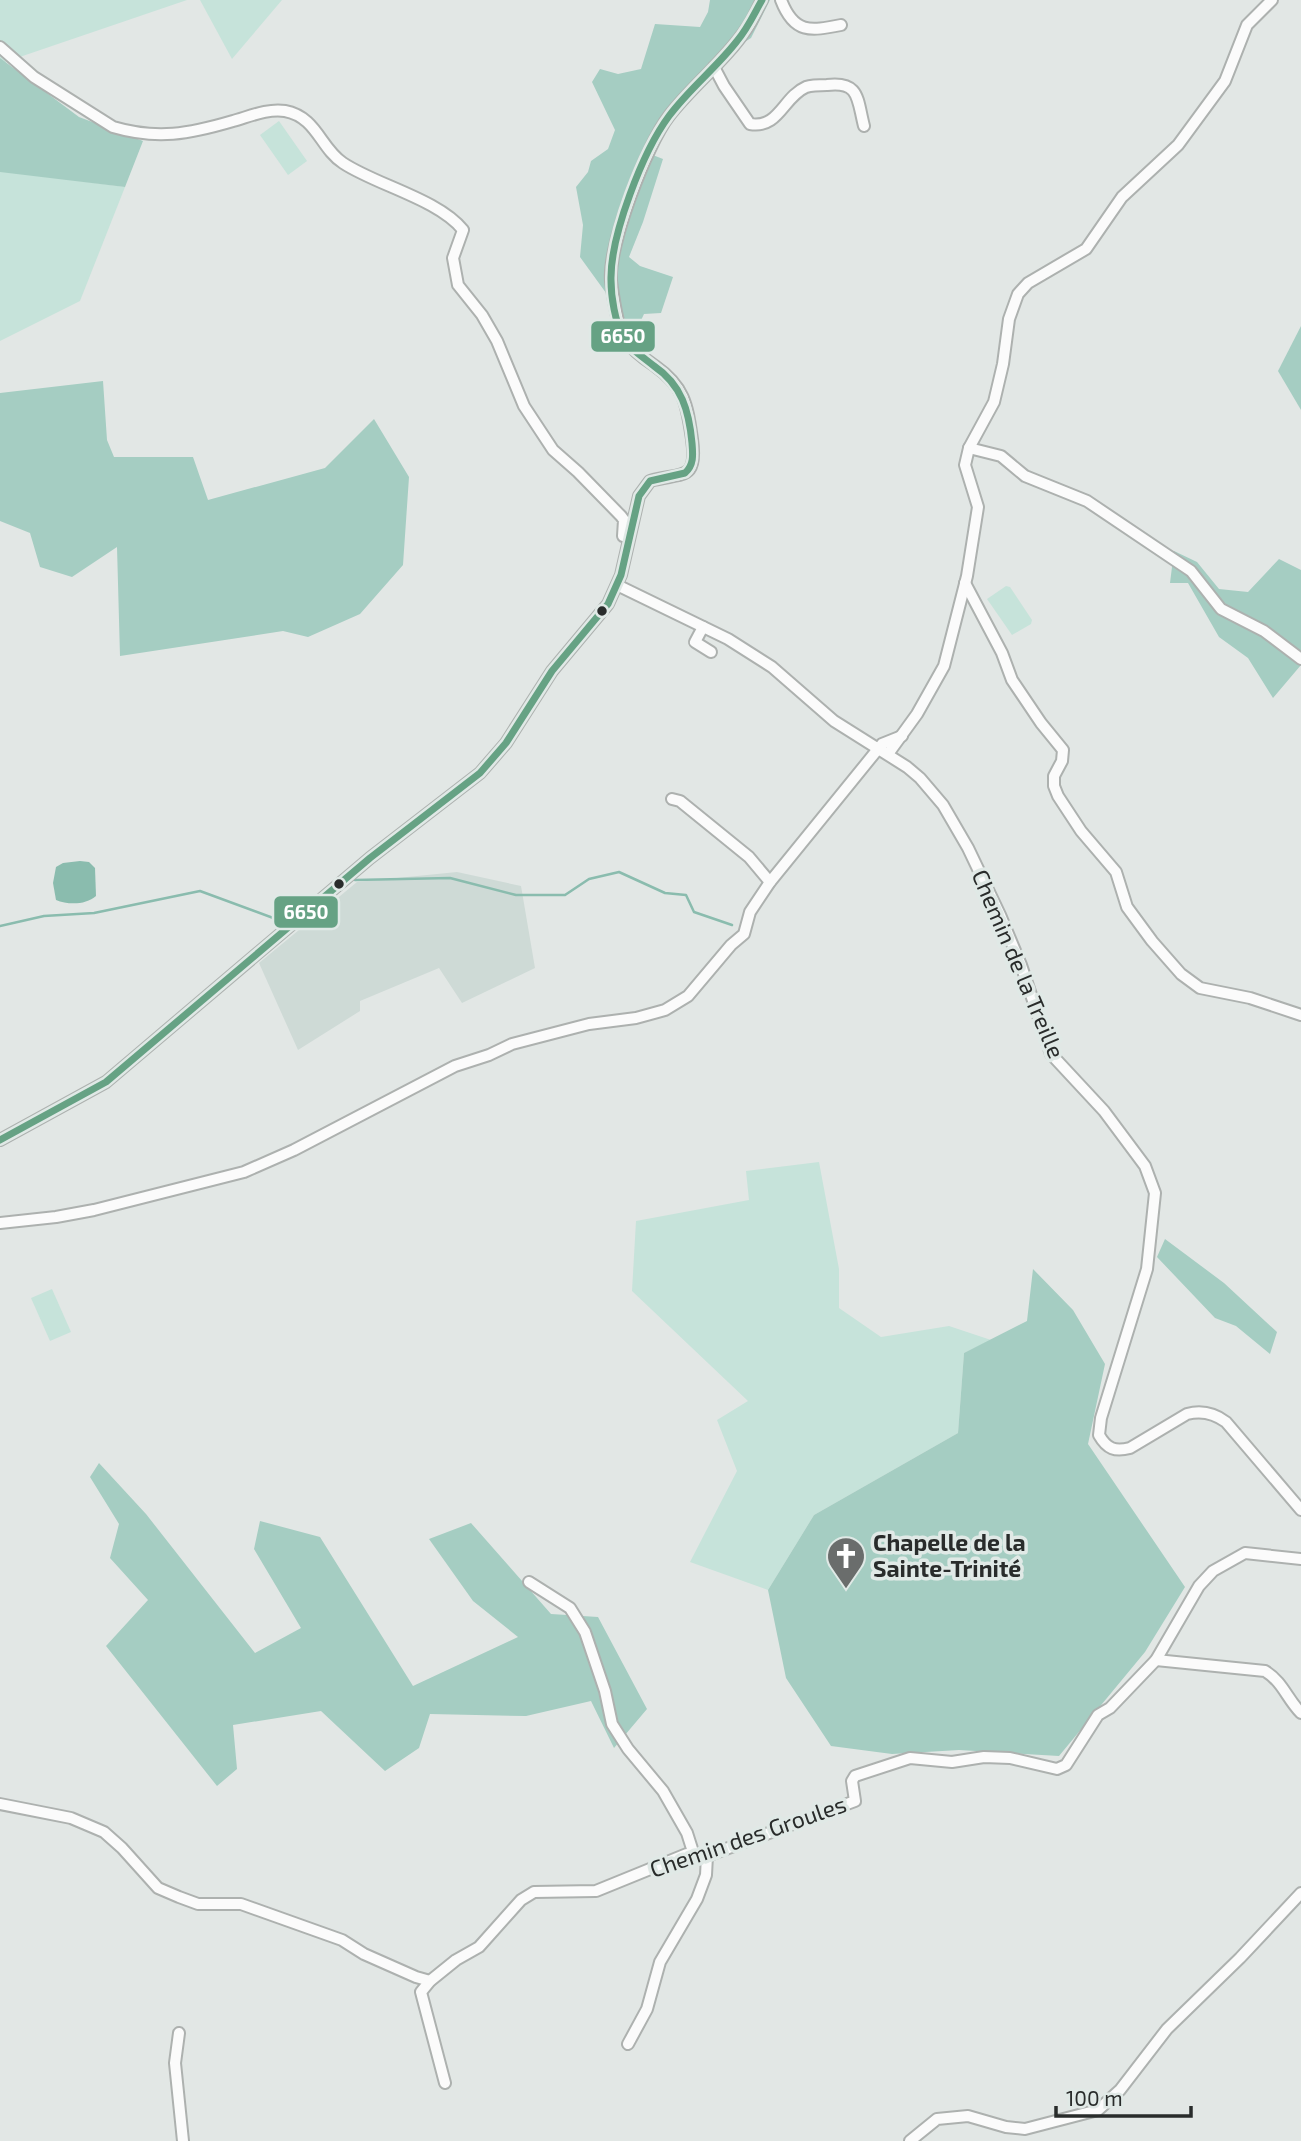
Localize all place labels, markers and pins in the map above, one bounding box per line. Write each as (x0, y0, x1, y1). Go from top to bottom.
unlabelled marker (595, 604, 609, 618)
unlabelled marker (332, 877, 346, 891)
place label: Chapelle de la Sainte-Trinité (873, 1528, 1026, 1582)
church icon: Chapelle de la Sainte-Trinité (825, 1535, 867, 1590)

